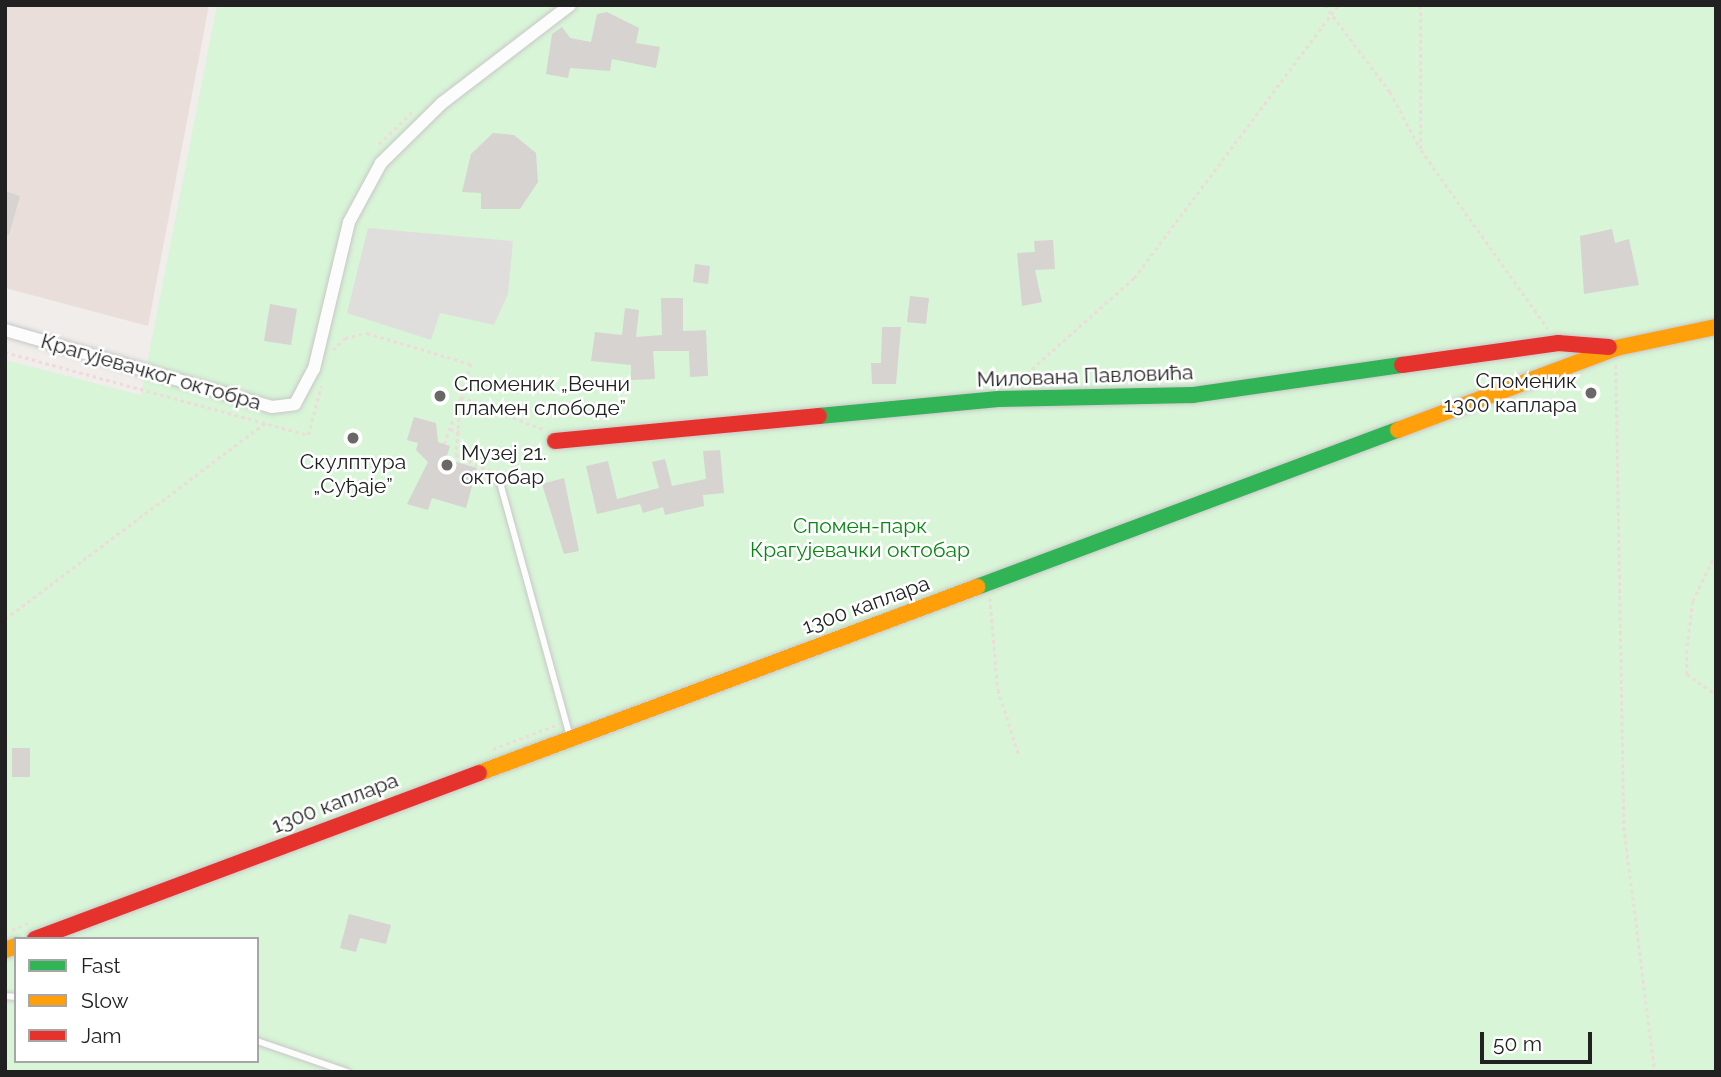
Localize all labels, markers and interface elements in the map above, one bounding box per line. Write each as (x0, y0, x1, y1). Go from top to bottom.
street label: Крагујевачког октобра (38, 328, 264, 416)
street label: Милована Павловића (976, 360, 1194, 392)
place label: Споменик 1300 каплара (1444, 368, 1577, 418)
place label: Споменик „Вечни пламен слободе” (454, 371, 630, 421)
marker: Споменик 1300 каплара (1583, 385, 1599, 401)
marker: Споменик „Вечни пламен слободе” (432, 388, 448, 404)
marker: Скулптура „Суђаје” (345, 430, 361, 446)
place label: Музеј 21. октобар (461, 440, 547, 490)
place label: Скулптура „Суђаје” (300, 449, 406, 499)
marker: Музеј 21. октобар (439, 457, 455, 473)
park label: Спомен-парк Крагујевачки октобар (750, 513, 970, 563)
street label: 1300 каплара (799, 570, 933, 640)
street label: 1300 каплара (268, 767, 402, 839)
legend (14, 937, 259, 1063)
text: Fast (81, 953, 121, 978)
text: Slow (81, 988, 129, 1013)
scale bar (1483, 1018, 1595, 1062)
text: Jam (81, 1023, 122, 1048)
text: 50 m (1493, 1031, 1542, 1056)

